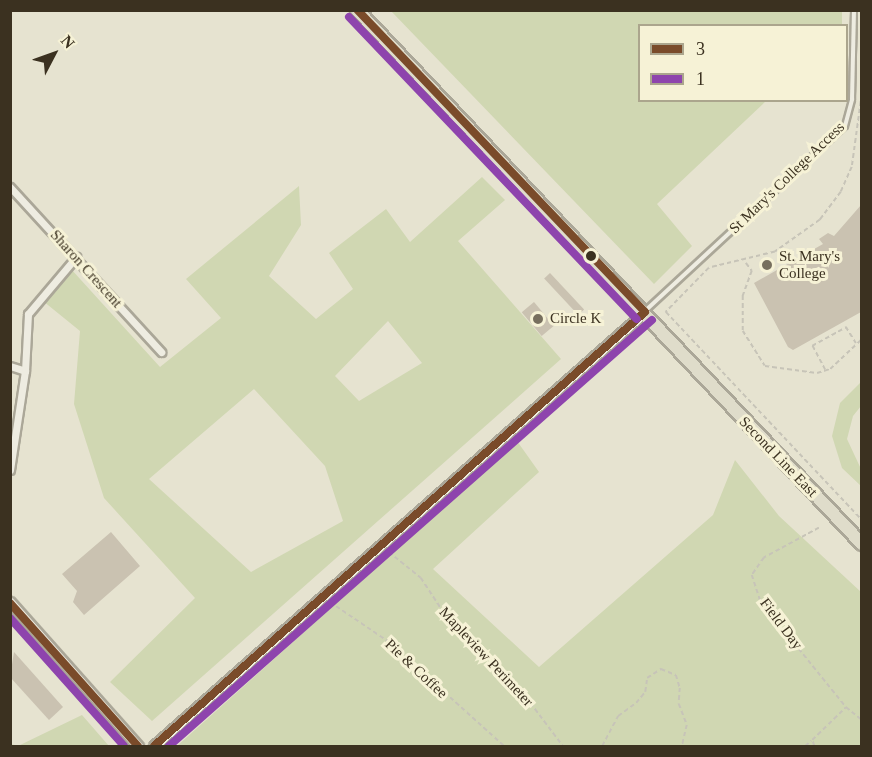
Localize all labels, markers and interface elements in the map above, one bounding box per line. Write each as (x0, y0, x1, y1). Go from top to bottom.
north arrow (24, 24, 84, 84)
legend (638, 24, 848, 102)
text: N (58, 32, 78, 52)
text: 3 (696, 39, 705, 59)
text: 1 (696, 69, 705, 89)
street label: St Mary's College Access (725, 118, 849, 238)
street label: Sharon Crescent (46, 226, 126, 312)
place label: St. Mary's College (779, 247, 840, 282)
unlabelled marker (585, 250, 597, 262)
marker: St. Mary's College (760, 258, 774, 272)
place label: Circle K (550, 310, 601, 328)
marker: Circle K (531, 312, 545, 326)
street label: Second Line East (735, 413, 821, 501)
street label: Field Day (756, 595, 806, 653)
street label: Mapleview Perimeter (435, 603, 537, 711)
street label: Pie & Coffee (381, 636, 451, 702)

